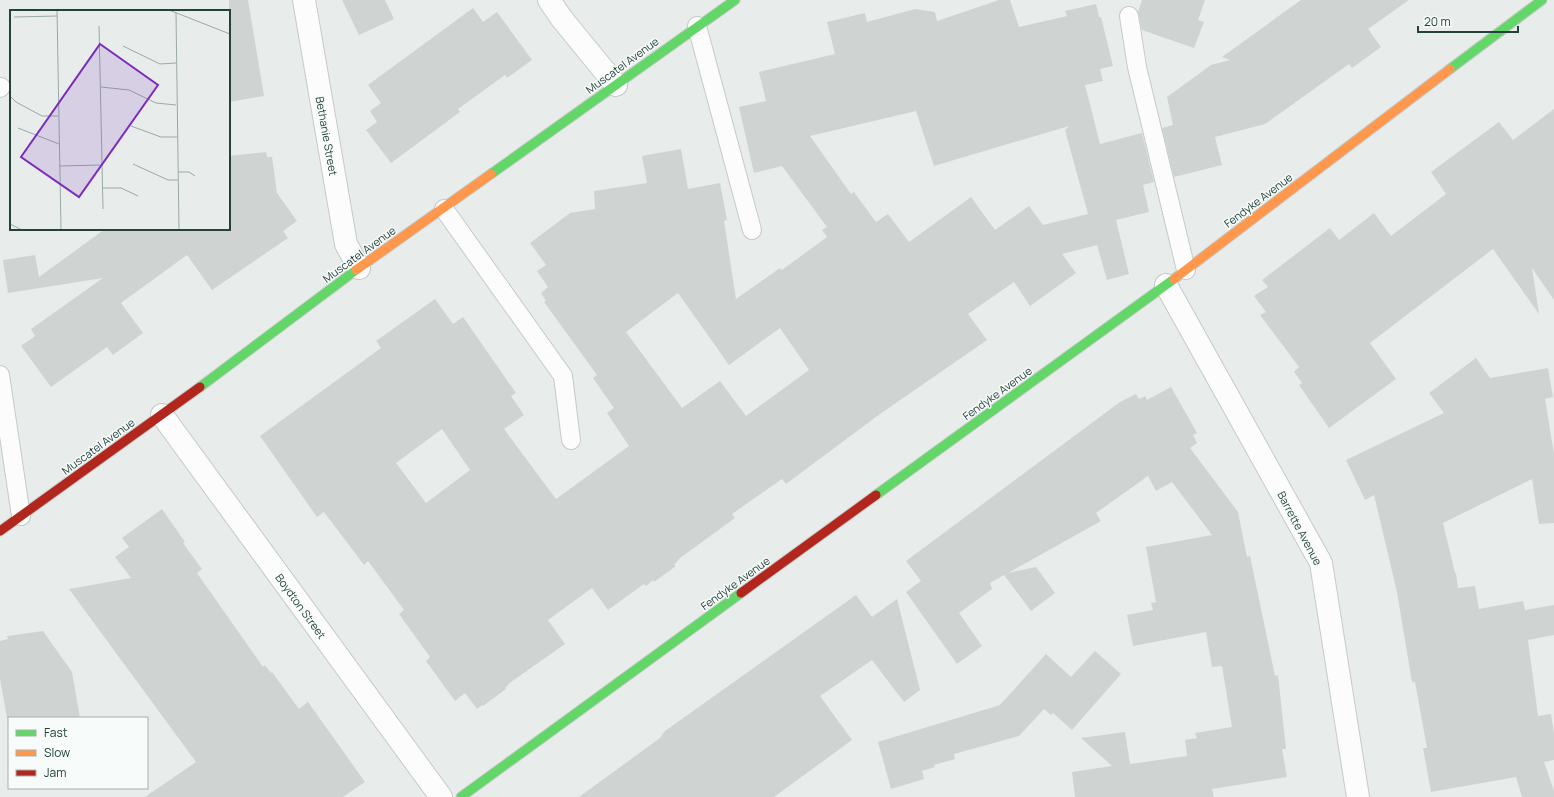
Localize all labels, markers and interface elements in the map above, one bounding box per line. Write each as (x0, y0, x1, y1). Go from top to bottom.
scale bar (1418, 8, 1518, 34)
inset map (10, 10, 230, 230)
text: 20 m (1424, 13, 1451, 30)
street label: Muscatel Avenue (582, 33, 662, 97)
street label: Bethanie Street (313, 95, 341, 177)
street label: Fendyke Avenue (1221, 169, 1296, 231)
street label: Muscatel Avenue (319, 222, 399, 286)
street label: Fendyke Avenue (959, 362, 1035, 423)
street label: Muscatel Avenue (58, 414, 138, 478)
street label: Barrette Avenue (1274, 488, 1326, 568)
street label: Fendyke Avenue (697, 552, 773, 613)
street label: Boydton Street (272, 570, 330, 642)
legend (8, 717, 148, 789)
text: Fast (44, 724, 68, 741)
text: Slow (44, 744, 70, 761)
text: Jam (44, 764, 66, 781)

